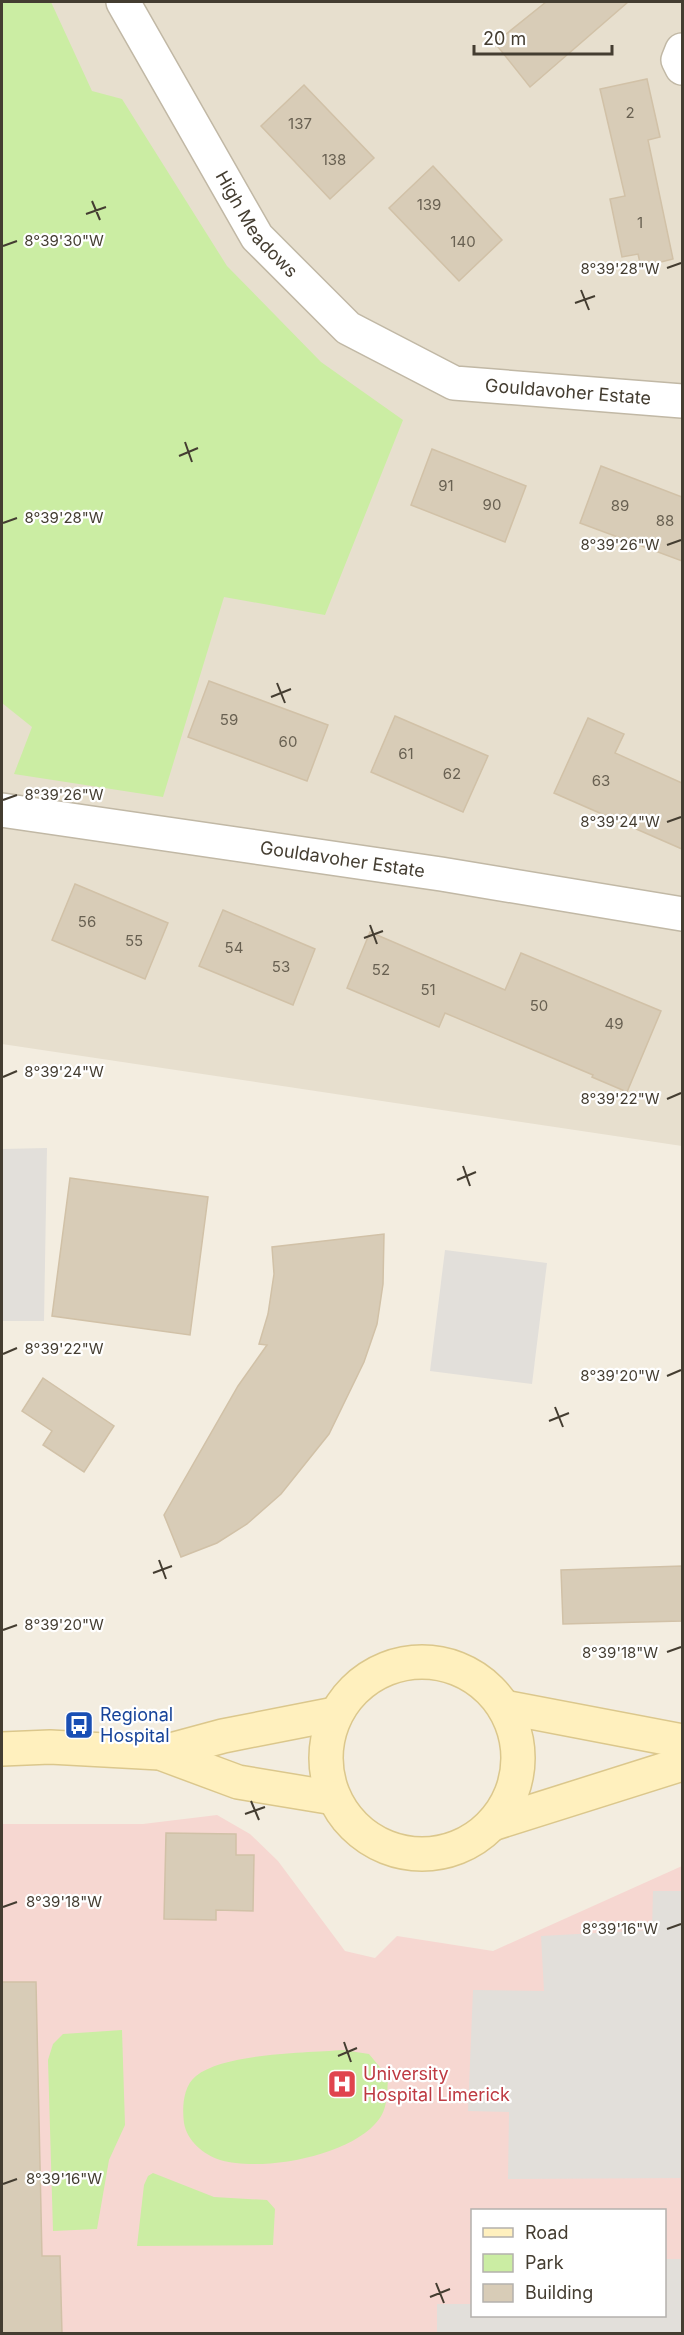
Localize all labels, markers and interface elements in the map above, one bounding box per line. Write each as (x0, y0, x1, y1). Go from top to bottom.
scale bar (474, 18, 612, 56)
text: 20 m (483, 28, 526, 49)
house number: 2 (625, 103, 635, 122)
house number: 137 (288, 114, 312, 133)
house number: 138 (322, 150, 346, 169)
street label: High Meadows (212, 167, 302, 282)
house number: 139 (417, 195, 441, 214)
house number: 1 (637, 213, 643, 232)
text: 8°39'30"W (24, 231, 104, 250)
house number: 140 (450, 232, 476, 251)
text: 8°39'28"W (580, 259, 660, 278)
street label: Gouldavoher Estate (484, 374, 652, 409)
house number: 91 (438, 476, 454, 495)
house number: 90 (483, 495, 501, 514)
house number: 89 (611, 496, 629, 515)
text: 8°39'28"W (24, 508, 104, 527)
house number: 88 (656, 511, 674, 530)
text: 8°39'26"W (580, 535, 660, 554)
house number: 59 (220, 710, 238, 729)
house number: 60 (279, 732, 297, 751)
house number: 61 (398, 744, 414, 763)
house number: 62 (443, 764, 461, 783)
house number: 63 (592, 771, 610, 790)
text: 8°39'26"W (24, 785, 104, 804)
text: 8°39'24"W (580, 812, 660, 831)
street label: Gouldavoher Estate (259, 837, 426, 882)
house number: 56 (78, 912, 96, 931)
house number: 55 (125, 931, 143, 950)
house number: 54 (225, 938, 243, 957)
house number: 53 (272, 957, 290, 976)
house number: 52 (372, 960, 390, 979)
house number: 51 (420, 980, 436, 999)
house number: 50 (530, 996, 548, 1015)
house number: 49 (605, 1014, 624, 1033)
text: 8°39'24"W (24, 1062, 104, 1081)
text: 8°39'22"W (580, 1089, 660, 1108)
text: 8°39'22"W (24, 1339, 104, 1358)
text: 8°39'20"W (580, 1366, 660, 1385)
text: 8°39'20"W (24, 1615, 104, 1634)
text: 8°39'18"W (582, 1643, 658, 1662)
place label: Regional Hospital (100, 1704, 173, 1746)
bus stop icon: Regional Hospital (63, 1709, 95, 1741)
text: 8°39'18"W (26, 1892, 102, 1911)
text: 8°39'16"W (582, 1919, 658, 1938)
place label: University Hospital Limerick (363, 2063, 510, 2105)
hospital icon: University Hospital Limerick (326, 2068, 358, 2100)
text: 8°39'16"W (26, 2169, 102, 2188)
legend (471, 2209, 666, 2317)
text: Road (525, 2222, 568, 2243)
text: Park (525, 2252, 564, 2273)
text: Building (525, 2282, 593, 2303)

